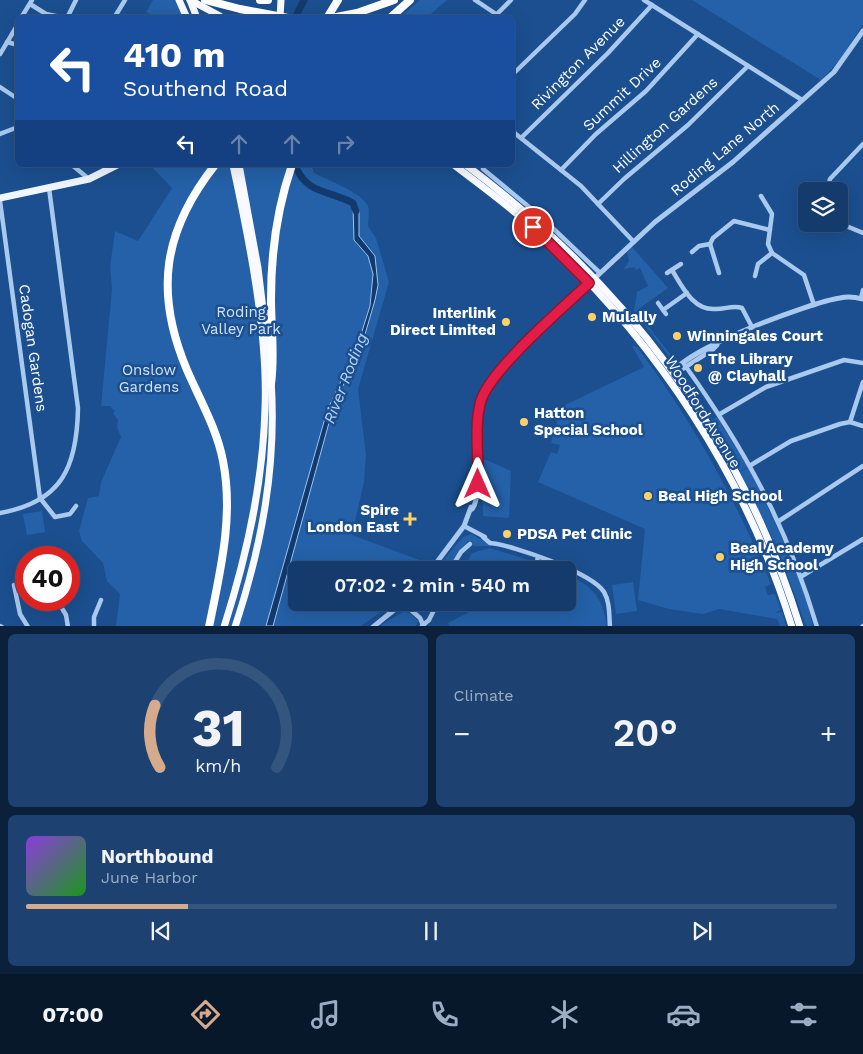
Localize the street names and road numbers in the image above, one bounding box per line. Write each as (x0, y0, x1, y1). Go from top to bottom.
street label: Rivington Avenue (527, 12, 629, 114)
street label: Summit Drive (579, 53, 665, 135)
street label: Hillington Gardens (609, 73, 721, 177)
street label: Roding Lane North (667, 98, 783, 200)
street label: Cadogan Gardens (15, 283, 51, 413)
street label: Woodford Avenue (661, 353, 745, 471)

